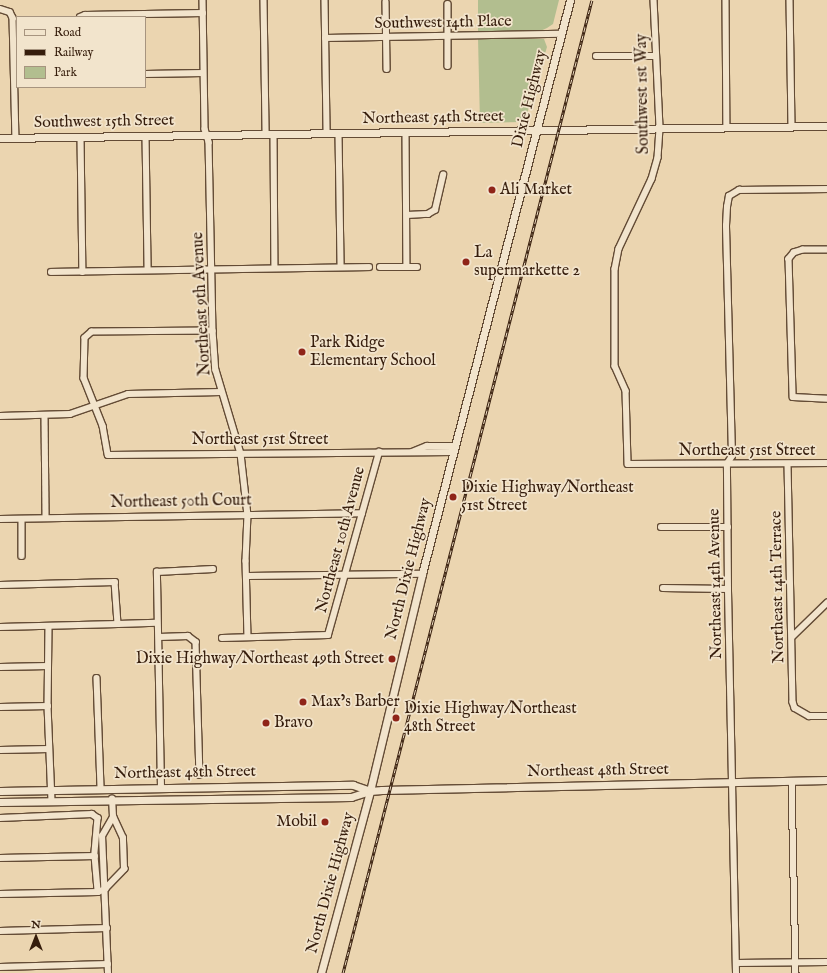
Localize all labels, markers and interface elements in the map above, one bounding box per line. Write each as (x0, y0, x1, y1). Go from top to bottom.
street label: Southwest 14th Place (374, 12, 512, 34)
legend (16, 16, 146, 88)
text: Road (54, 25, 81, 40)
street label: Southwest 1st Way (632, 34, 654, 154)
text: Railway (54, 45, 93, 60)
street label: Dixie Highway (509, 48, 551, 150)
text: Park (54, 65, 77, 80)
street label: Northeast 54th Street (362, 107, 504, 129)
street label: Southwest 15th Street (34, 111, 174, 133)
place label: Ali Market (500, 180, 572, 200)
marker: Ali Market (487, 185, 497, 195)
street label: Northeast 9th Avenue (189, 232, 215, 376)
place label: La supermarkette 2 (474, 243, 580, 281)
marker: La supermarkette 2 (461, 257, 471, 267)
place label: Park Ridge Elementary School (310, 333, 436, 371)
marker: Park Ridge Elementary School (297, 347, 307, 357)
street label: Northeast 51st Street (192, 430, 328, 450)
street label: Northeast 51st Street (679, 441, 815, 461)
street label: Northeast 10th Avenue (312, 465, 370, 615)
place label: Dixie Highway/Northeast 51st Street (461, 478, 634, 516)
street label: Northeast 50th Court (110, 491, 252, 513)
marker: Dixie Highway/Northeast 51st Street (448, 492, 458, 502)
street label: North Dixie Highway (382, 496, 436, 642)
street label: Northeast 14th Avenue (705, 508, 727, 660)
street label: Northeast 14th Terrace (767, 511, 789, 663)
place label: Dixie Highway/Northeast 49th Street (136, 649, 384, 669)
marker: Dixie Highway/Northeast 49th Street (387, 654, 397, 664)
place label: Max’s Barber (311, 692, 400, 712)
marker: Max’s Barber (298, 697, 308, 707)
place label: Dixie Highway/Northeast 48th Street (404, 699, 577, 737)
place label: Bravo (274, 713, 313, 733)
marker: Dixie Highway/Northeast 48th Street (391, 713, 401, 723)
marker: Bravo (261, 718, 271, 728)
street label: Northeast 48th Street (527, 760, 669, 782)
street label: Northeast 48th Street (114, 762, 256, 784)
street label: North Dixie Highway (303, 810, 359, 956)
place label: Mobil (276, 812, 317, 832)
marker: Mobil (320, 817, 330, 827)
north arrow (16, 917, 56, 957)
text: N (31, 918, 41, 932)

